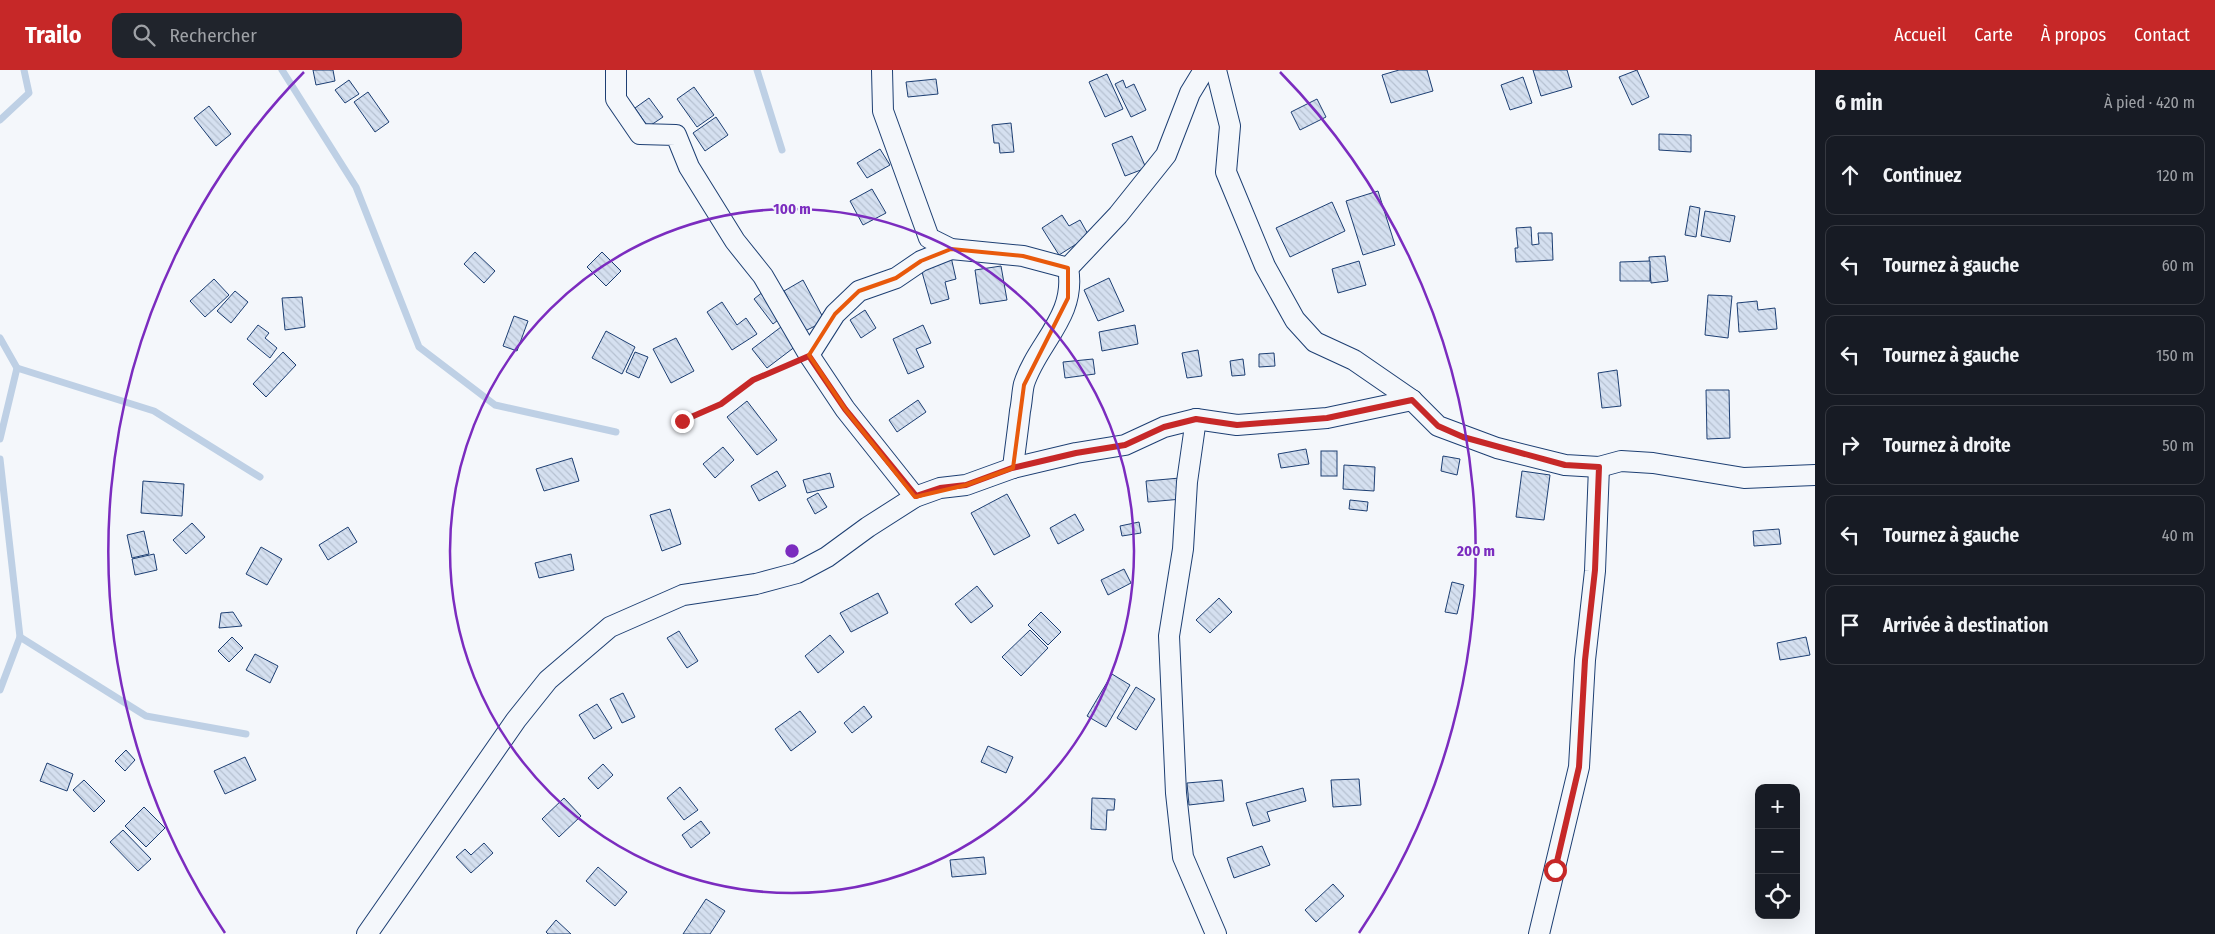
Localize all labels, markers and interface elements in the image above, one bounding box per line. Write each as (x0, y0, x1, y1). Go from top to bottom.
search box (112, 13, 462, 58)
text: Trailo (25, 21, 82, 49)
icon: search (130, 21, 158, 49)
text: Rechercher (170, 24, 257, 47)
text: Accueil (1894, 24, 1946, 46)
text: Carte (1974, 24, 2013, 46)
text: À propos (2041, 24, 2106, 46)
text: Contact (2134, 24, 2190, 46)
text: 6 min (1835, 90, 1883, 116)
text: À pied · 420 m (2104, 93, 2195, 112)
icon: ahead (1836, 161, 1864, 189)
text: Continuez (1883, 164, 1962, 187)
text: 120 m (2156, 166, 2194, 185)
text: 100 m (773, 200, 811, 218)
icon: left (1836, 251, 1864, 279)
text: Tournez à gauche (1883, 254, 2019, 277)
text: 60 m (2162, 256, 2194, 275)
icon: left (1836, 341, 1864, 369)
text: Tournez à gauche (1883, 344, 2019, 367)
text: 150 m (2156, 346, 2194, 365)
route end (671, 410, 694, 433)
icon: right (1836, 431, 1864, 459)
text: Tournez à droite (1883, 434, 2011, 457)
text: 50 m (2162, 436, 2194, 455)
icon: left (1836, 521, 1864, 549)
text: Tournez à gauche (1883, 524, 2019, 547)
text: 40 m (2162, 526, 2194, 545)
centre of rings (783, 542, 801, 560)
text: 200 m (1456, 542, 1495, 560)
icon: arrive (1836, 611, 1864, 639)
text: Arrivée à destination (1883, 614, 2049, 637)
map controls (1755, 784, 1800, 919)
button: + (1755, 784, 1800, 829)
button: − (1755, 829, 1800, 874)
route start (1544, 859, 1567, 882)
button: locate (1755, 874, 1800, 919)

